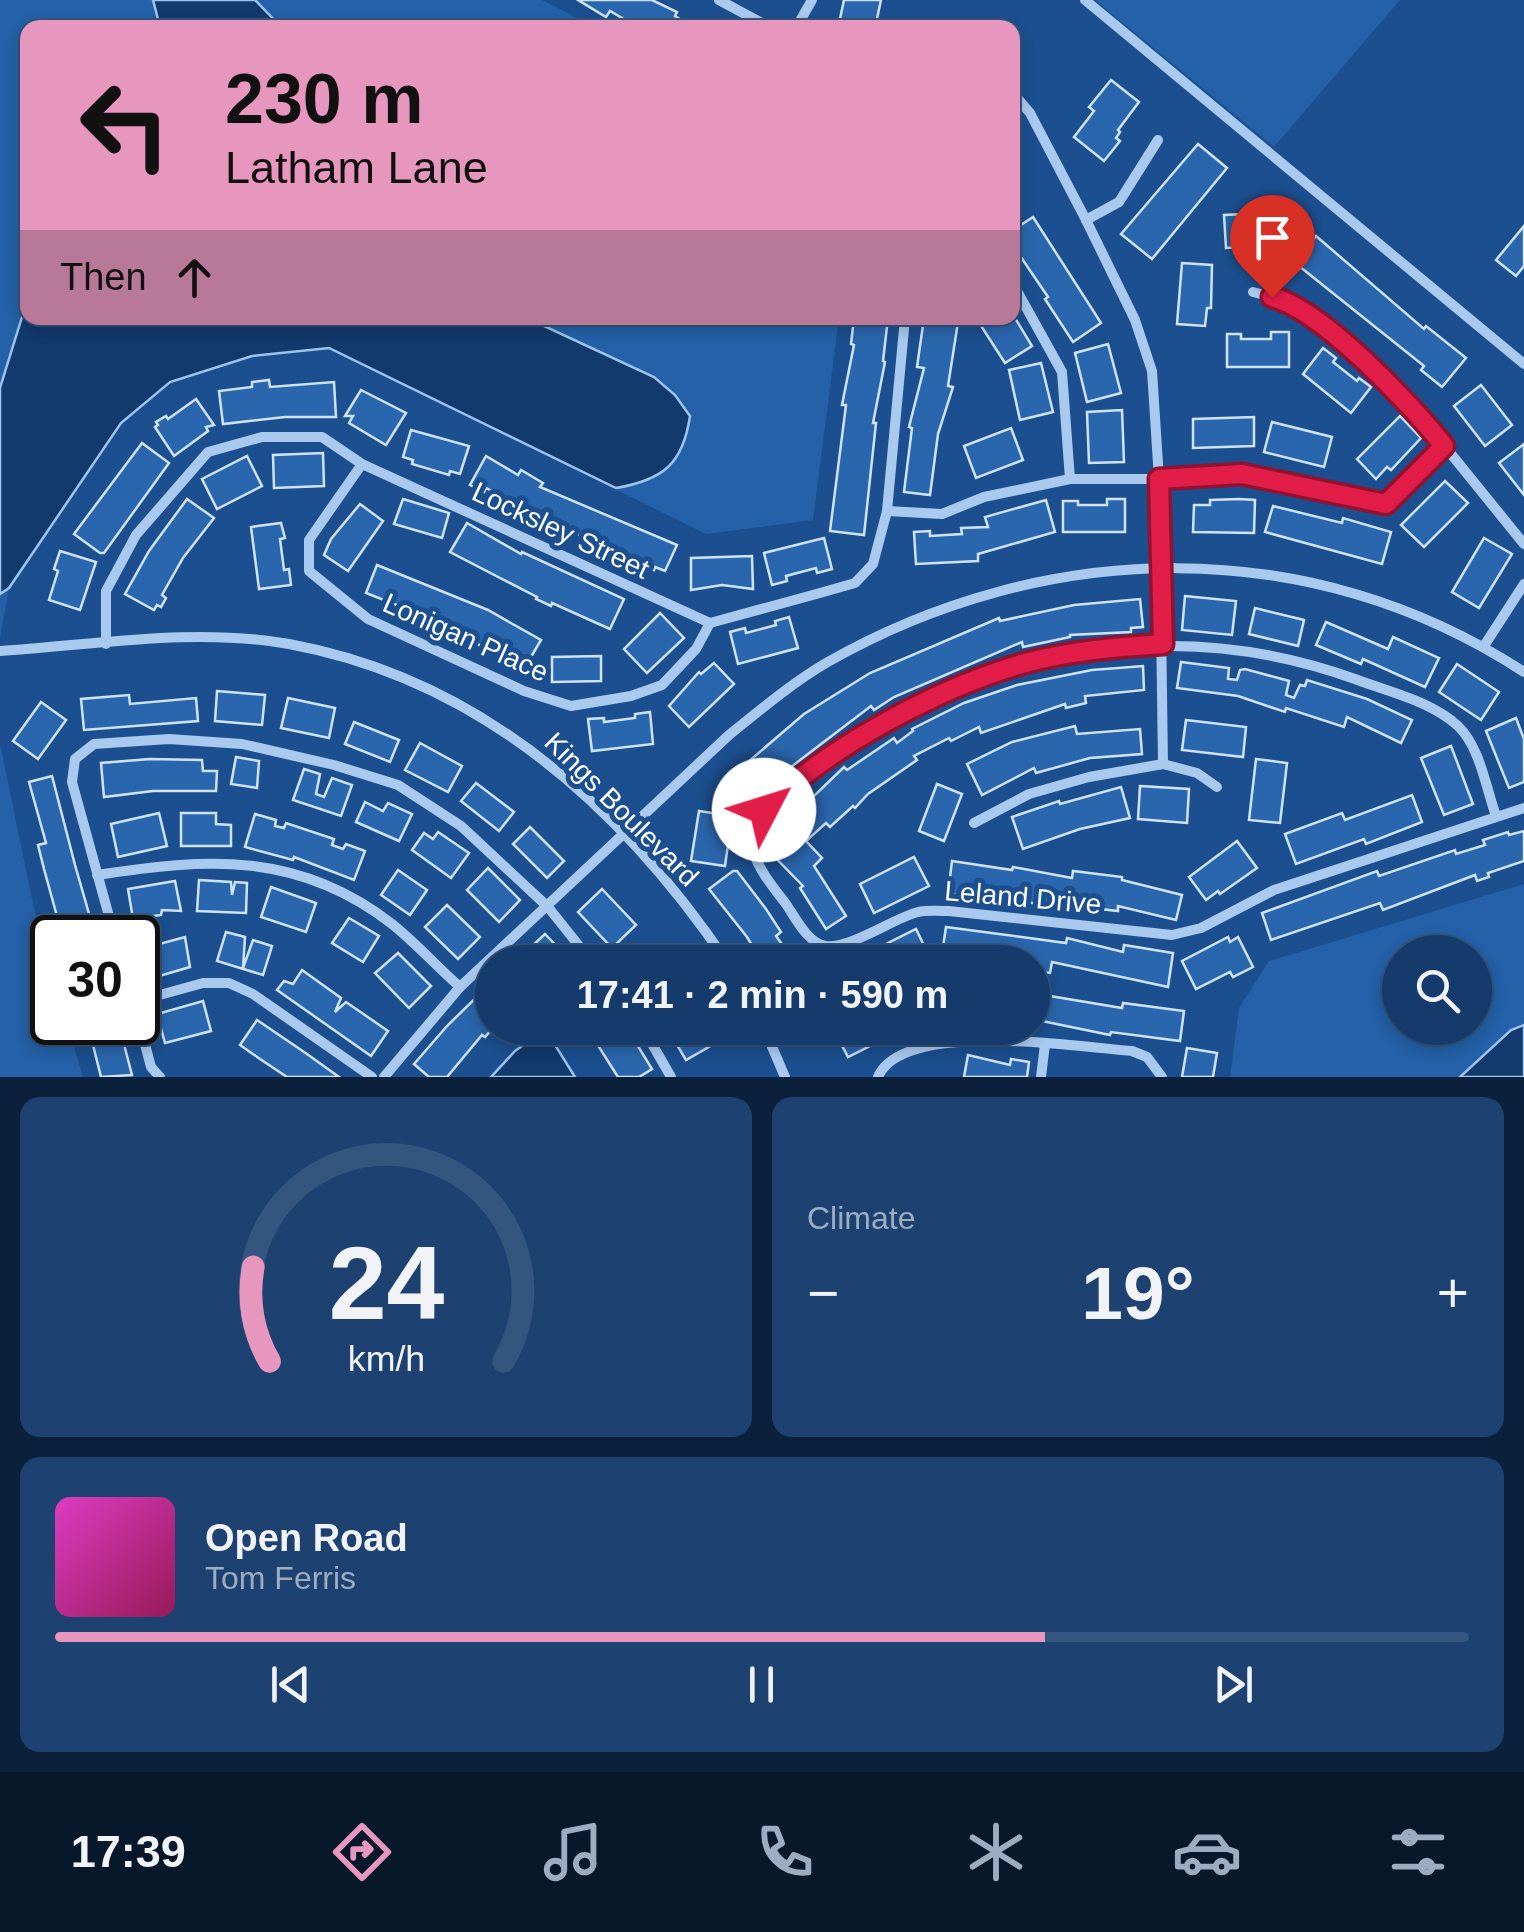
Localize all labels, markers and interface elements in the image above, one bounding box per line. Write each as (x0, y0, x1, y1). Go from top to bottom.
icon: left (60, 60, 190, 190)
text: 230 m (225, 60, 423, 138)
text: Latham Lane (225, 142, 488, 193)
pin (1230, 195, 1315, 298)
icon: arrive (1245, 210, 1300, 265)
icon: ahead (167, 250, 222, 305)
text: Then (60, 256, 147, 298)
street label: Locksley Street (467, 476, 654, 585)
street label: Lonigan Place (378, 587, 553, 688)
street label: Kings Boulevard (539, 726, 705, 892)
position arrow (712, 758, 816, 862)
street label: Leland Drive (943, 875, 1103, 920)
speed limit sign: 30 (30, 915, 160, 1045)
map controls (1382, 935, 1492, 1045)
button: search (1382, 935, 1492, 1045)
text: 17:41 · 2 min · 590 m (577, 974, 948, 1016)
text: Climate (807, 1200, 915, 1236)
text: 24 (328, 1225, 444, 1341)
text: 19° (1081, 1251, 1195, 1335)
text: − (807, 1262, 839, 1324)
text: + (1437, 1262, 1469, 1324)
text: km/h (347, 1339, 425, 1379)
text: Open Road (205, 1517, 408, 1559)
text: Tom Ferris (205, 1560, 356, 1596)
icon: previous (263, 1657, 318, 1712)
icon: pause (734, 1657, 789, 1712)
icon: next (1206, 1657, 1261, 1712)
icon: directions (327, 1817, 397, 1887)
icon: music (538, 1817, 608, 1887)
icon: phone (750, 1817, 820, 1887)
icon: climate (961, 1817, 1031, 1887)
icon: car (1172, 1817, 1242, 1887)
icon: filters (1383, 1817, 1453, 1887)
text: 17:39 (71, 1826, 186, 1877)

